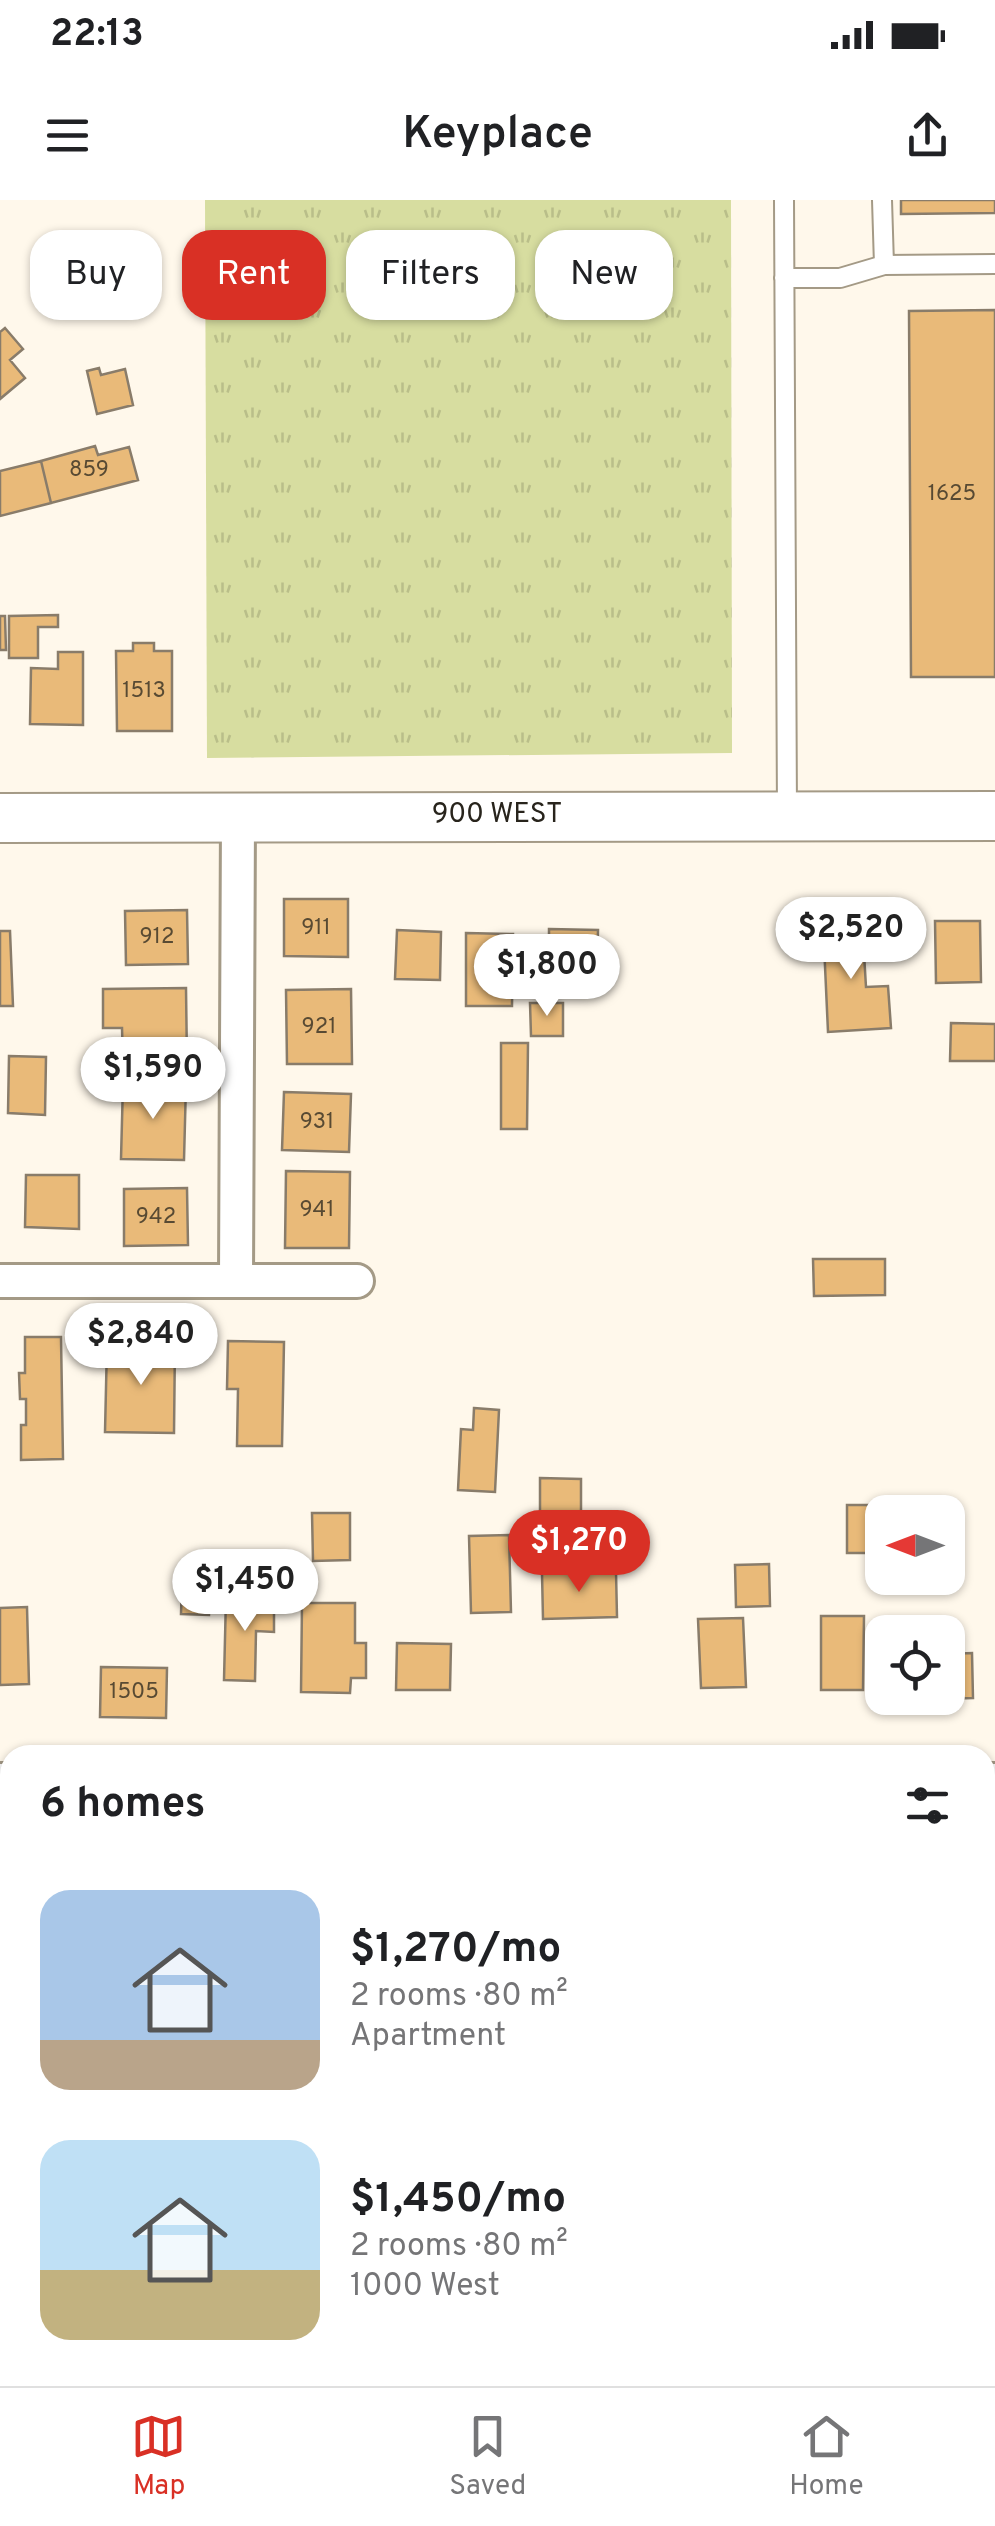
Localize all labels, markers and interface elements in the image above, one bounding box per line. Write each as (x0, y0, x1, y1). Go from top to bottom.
text: 22:13 (50, 11, 144, 60)
text: Keyplace (402, 107, 593, 164)
icon: menu (40, 108, 95, 163)
icon: share (900, 108, 955, 163)
chip: Buy (30, 230, 162, 320)
chip: Rent (182, 230, 326, 320)
chip: Filters (346, 230, 515, 320)
chip: New (535, 230, 673, 320)
house number: 859 (69, 457, 109, 484)
house number: 1625 (928, 481, 976, 508)
house number: 1513 (122, 678, 166, 705)
street label: 900 WEST (432, 797, 562, 833)
pin: $2,520 (770, 897, 932, 982)
text: $2,520 (797, 909, 905, 949)
house number: 911 (301, 915, 331, 942)
house number: 912 (140, 924, 174, 951)
pin: $1,800 (466, 934, 628, 1019)
text: $1,800 (496, 946, 598, 986)
house number: 921 (302, 1014, 336, 1041)
pin: $1,590 (72, 1037, 234, 1122)
text: $1,590 (103, 1049, 203, 1089)
house number: 931 (300, 1109, 334, 1136)
house number: 941 (299, 1197, 335, 1224)
house number: 942 (136, 1204, 176, 1231)
pin: $2,840 (60, 1303, 222, 1388)
text: $2,840 (87, 1315, 195, 1355)
north arrow (865, 1495, 965, 1595)
map controls (865, 1495, 965, 1715)
pin: $1,270 (498, 1510, 660, 1595)
text: $1,270 (530, 1522, 628, 1562)
pin: $1,450 (164, 1549, 326, 1634)
text: $1,450 (194, 1561, 296, 1601)
button: locate (865, 1615, 965, 1715)
house number: 1505 (109, 1679, 159, 1706)
icon: filters (900, 1778, 955, 1833)
text: 6 homes (40, 1779, 205, 1832)
text: $1,270/mo (350, 1924, 561, 1977)
icon: home (120, 1930, 240, 2050)
text: 2 rooms · 80 m² (350, 1977, 568, 2017)
text: Apartment (350, 2017, 506, 2057)
text: $1,450/mo (350, 2174, 566, 2227)
icon: home (120, 2180, 240, 2300)
text: 2 rooms · 80 m² (350, 2227, 568, 2267)
text: 1000 West (350, 2267, 500, 2307)
tab: Map (131, 2409, 186, 2505)
tab: Saved (449, 2409, 526, 2505)
tab: Home (789, 2409, 864, 2505)

